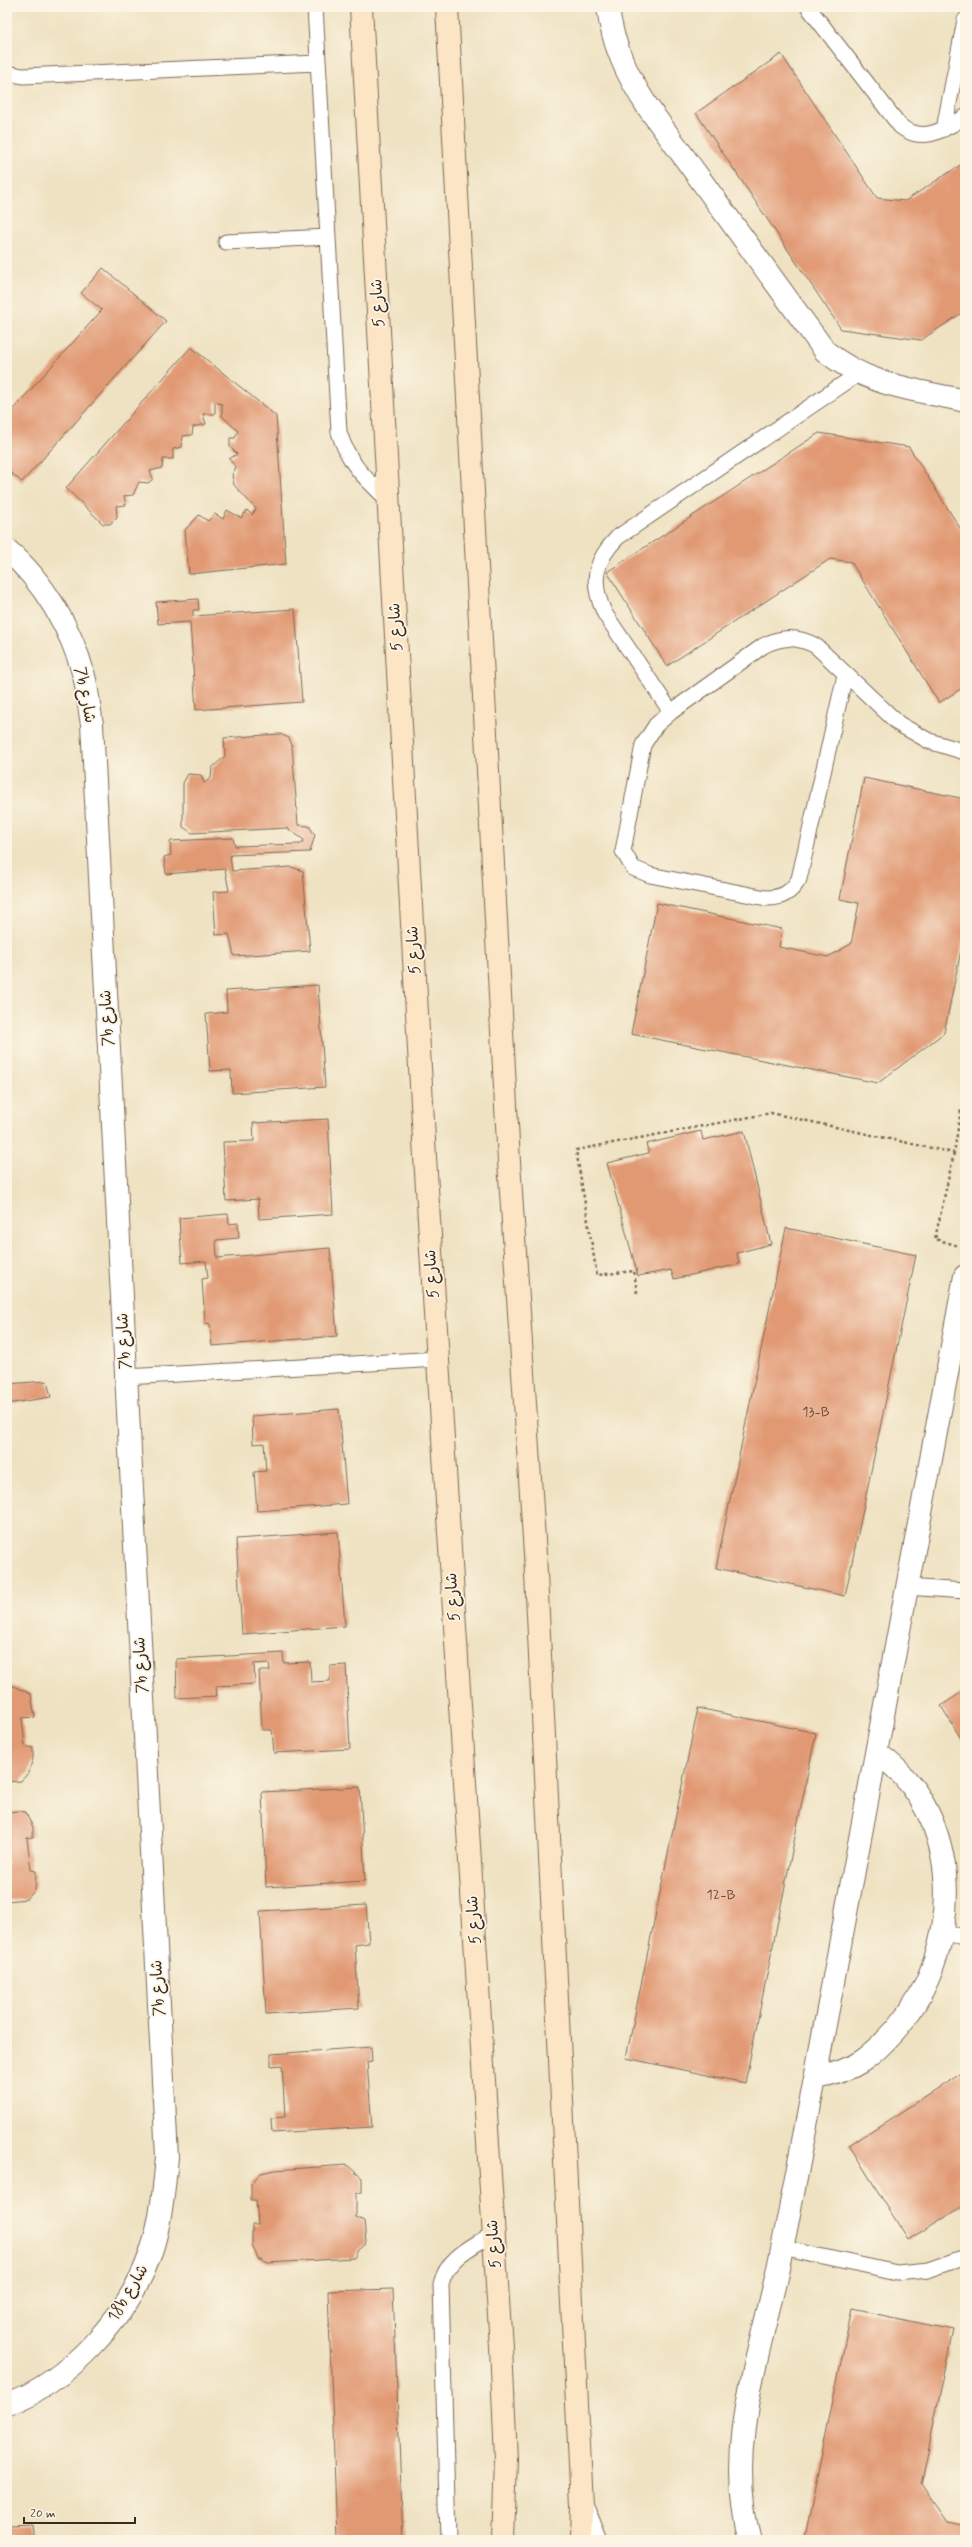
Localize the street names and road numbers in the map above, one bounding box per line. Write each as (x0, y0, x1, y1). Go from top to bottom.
street label: شارع 5 (366, 278, 390, 328)
street label: شارع 5 (384, 602, 408, 652)
street label: 7b شارع (69, 665, 101, 725)
street label: شارع 5 (402, 925, 426, 975)
street label: 7b شارع (95, 989, 119, 1047)
street label: شارع 5 (420, 1249, 444, 1299)
street label: 7b شارع (112, 1312, 136, 1370)
street label: شارع 5 (441, 1572, 465, 1622)
street label: 7b شارع (129, 1636, 153, 1694)
street label: شارع 5 (462, 1895, 486, 1945)
street label: 7b شارع (146, 1959, 170, 2017)
street label: شارع 5 (482, 2219, 506, 2269)
street label: 18b شارع (103, 2261, 153, 2325)

